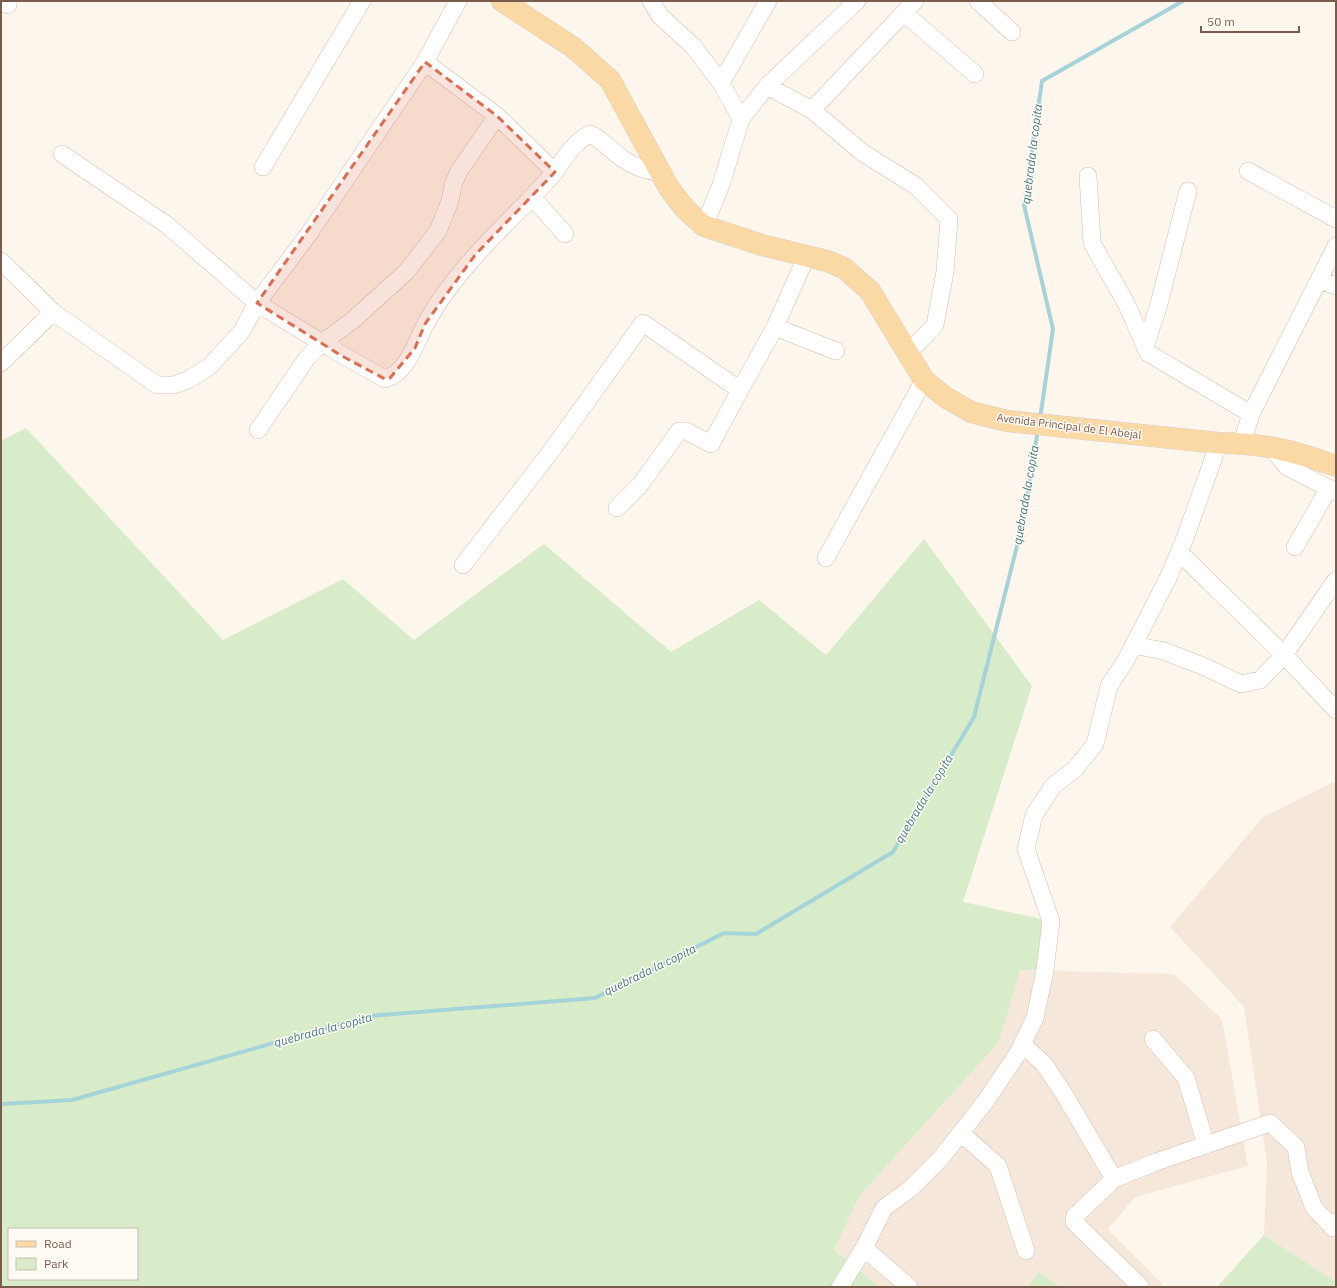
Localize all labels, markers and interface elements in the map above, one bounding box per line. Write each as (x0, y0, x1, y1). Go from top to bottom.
scale bar (1201, 8, 1299, 34)
text: 50 m (1207, 14, 1235, 29)
water label: quebrada la copita (1018, 103, 1045, 205)
street label: Avenida Principal de El Abejal (996, 410, 1142, 442)
water label: quebrada la copita (1009, 444, 1042, 546)
water label: quebrada la copita (891, 752, 956, 846)
water label: quebrada la copita (601, 941, 698, 998)
water label: quebrada la copita (272, 1009, 374, 1050)
legend (8, 1228, 138, 1280)
text: Road (44, 1236, 72, 1251)
text: Park (44, 1256, 69, 1271)

